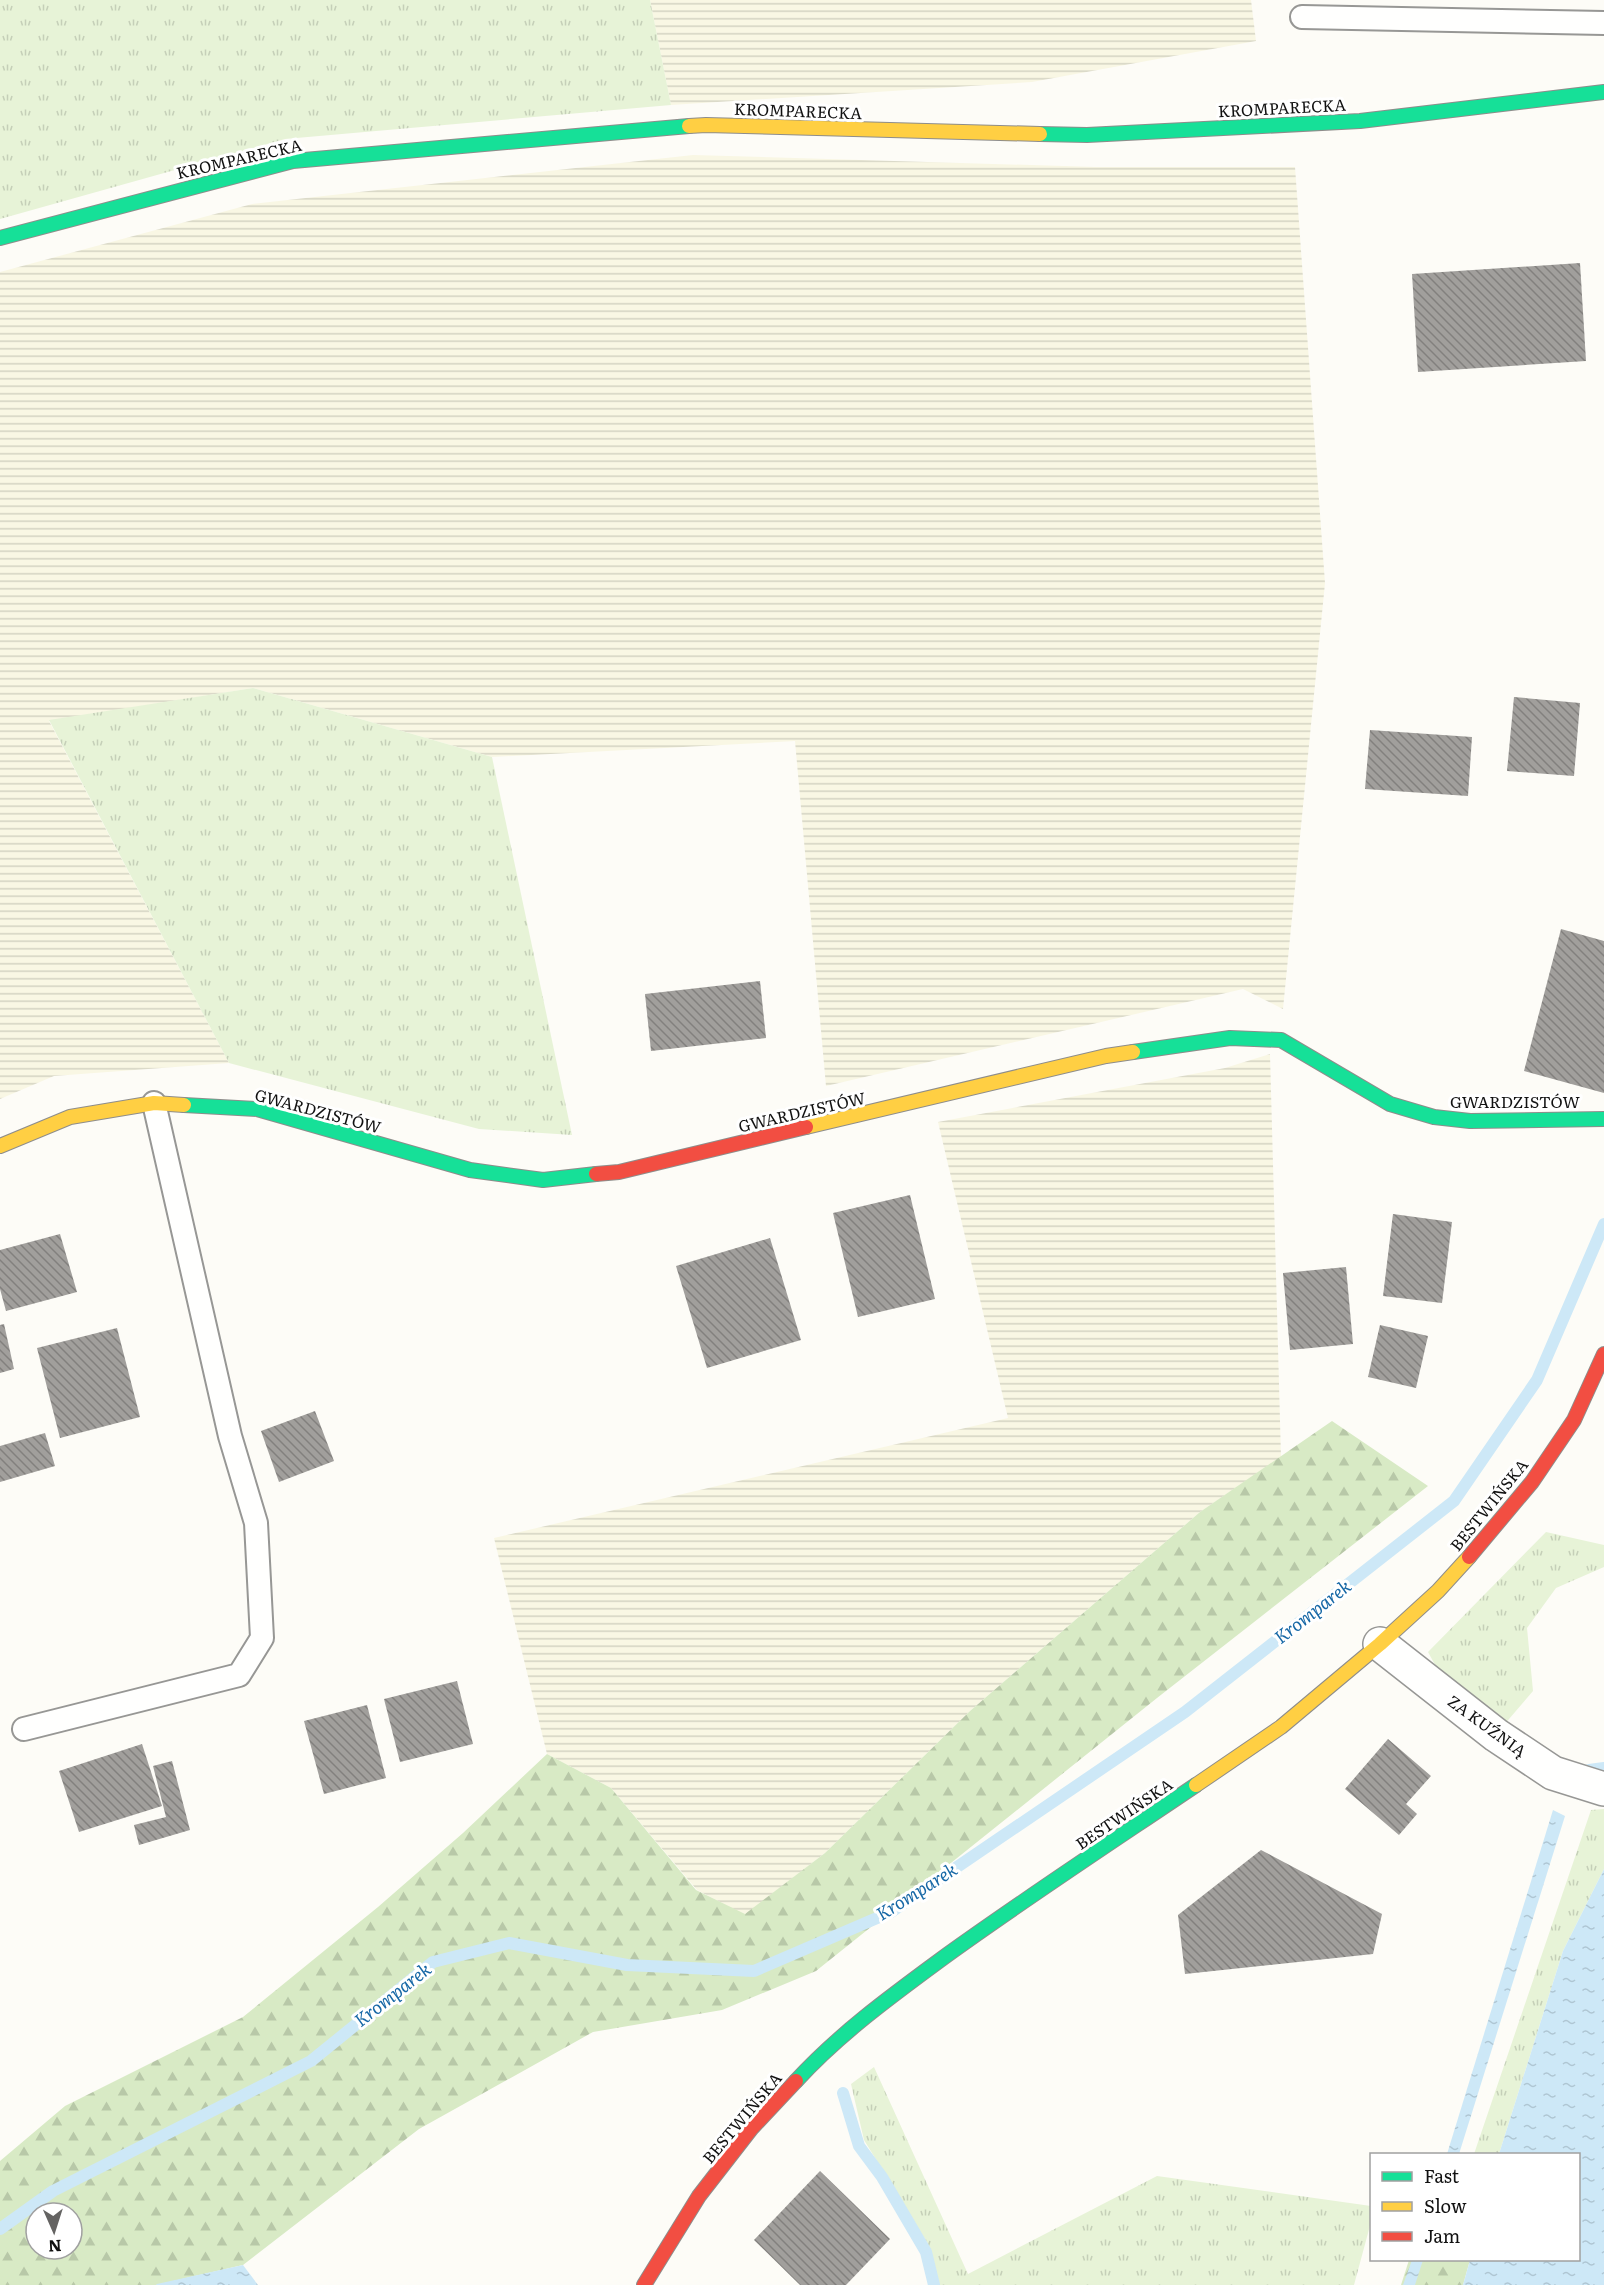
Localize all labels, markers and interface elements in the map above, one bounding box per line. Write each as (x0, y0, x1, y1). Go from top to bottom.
street label: KROMPARECKA (1217, 92, 1347, 122)
street label: KROMPARECKA (734, 96, 863, 124)
street label: KROMPARECKA (174, 132, 304, 184)
street label: GWARDZISTÓW (252, 1082, 385, 1139)
street label: GWARDZISTÓW (736, 1085, 868, 1137)
street label: GWARDZISTÓW (1450, 1089, 1580, 1113)
street label: BESTWIŃSKA (1443, 1453, 1533, 1556)
water label: Kromparek (1268, 1572, 1356, 1649)
street label: ZA KUŹNIĄ (1443, 1688, 1532, 1762)
street label: BESTWIŃSKA (1070, 1772, 1177, 1855)
water label: Kromparek (870, 1855, 962, 1926)
water label: Kromparek (348, 1955, 436, 2032)
street label: BESTWIŃSKA (696, 2066, 787, 2168)
legend (1370, 2153, 1580, 2261)
text: Fast (1424, 2162, 1460, 2189)
text: Slow (1424, 2192, 1467, 2219)
north arrow (24, 2201, 84, 2261)
text: Jam (1424, 2222, 1460, 2249)
text: N (47, 2235, 62, 2259)

